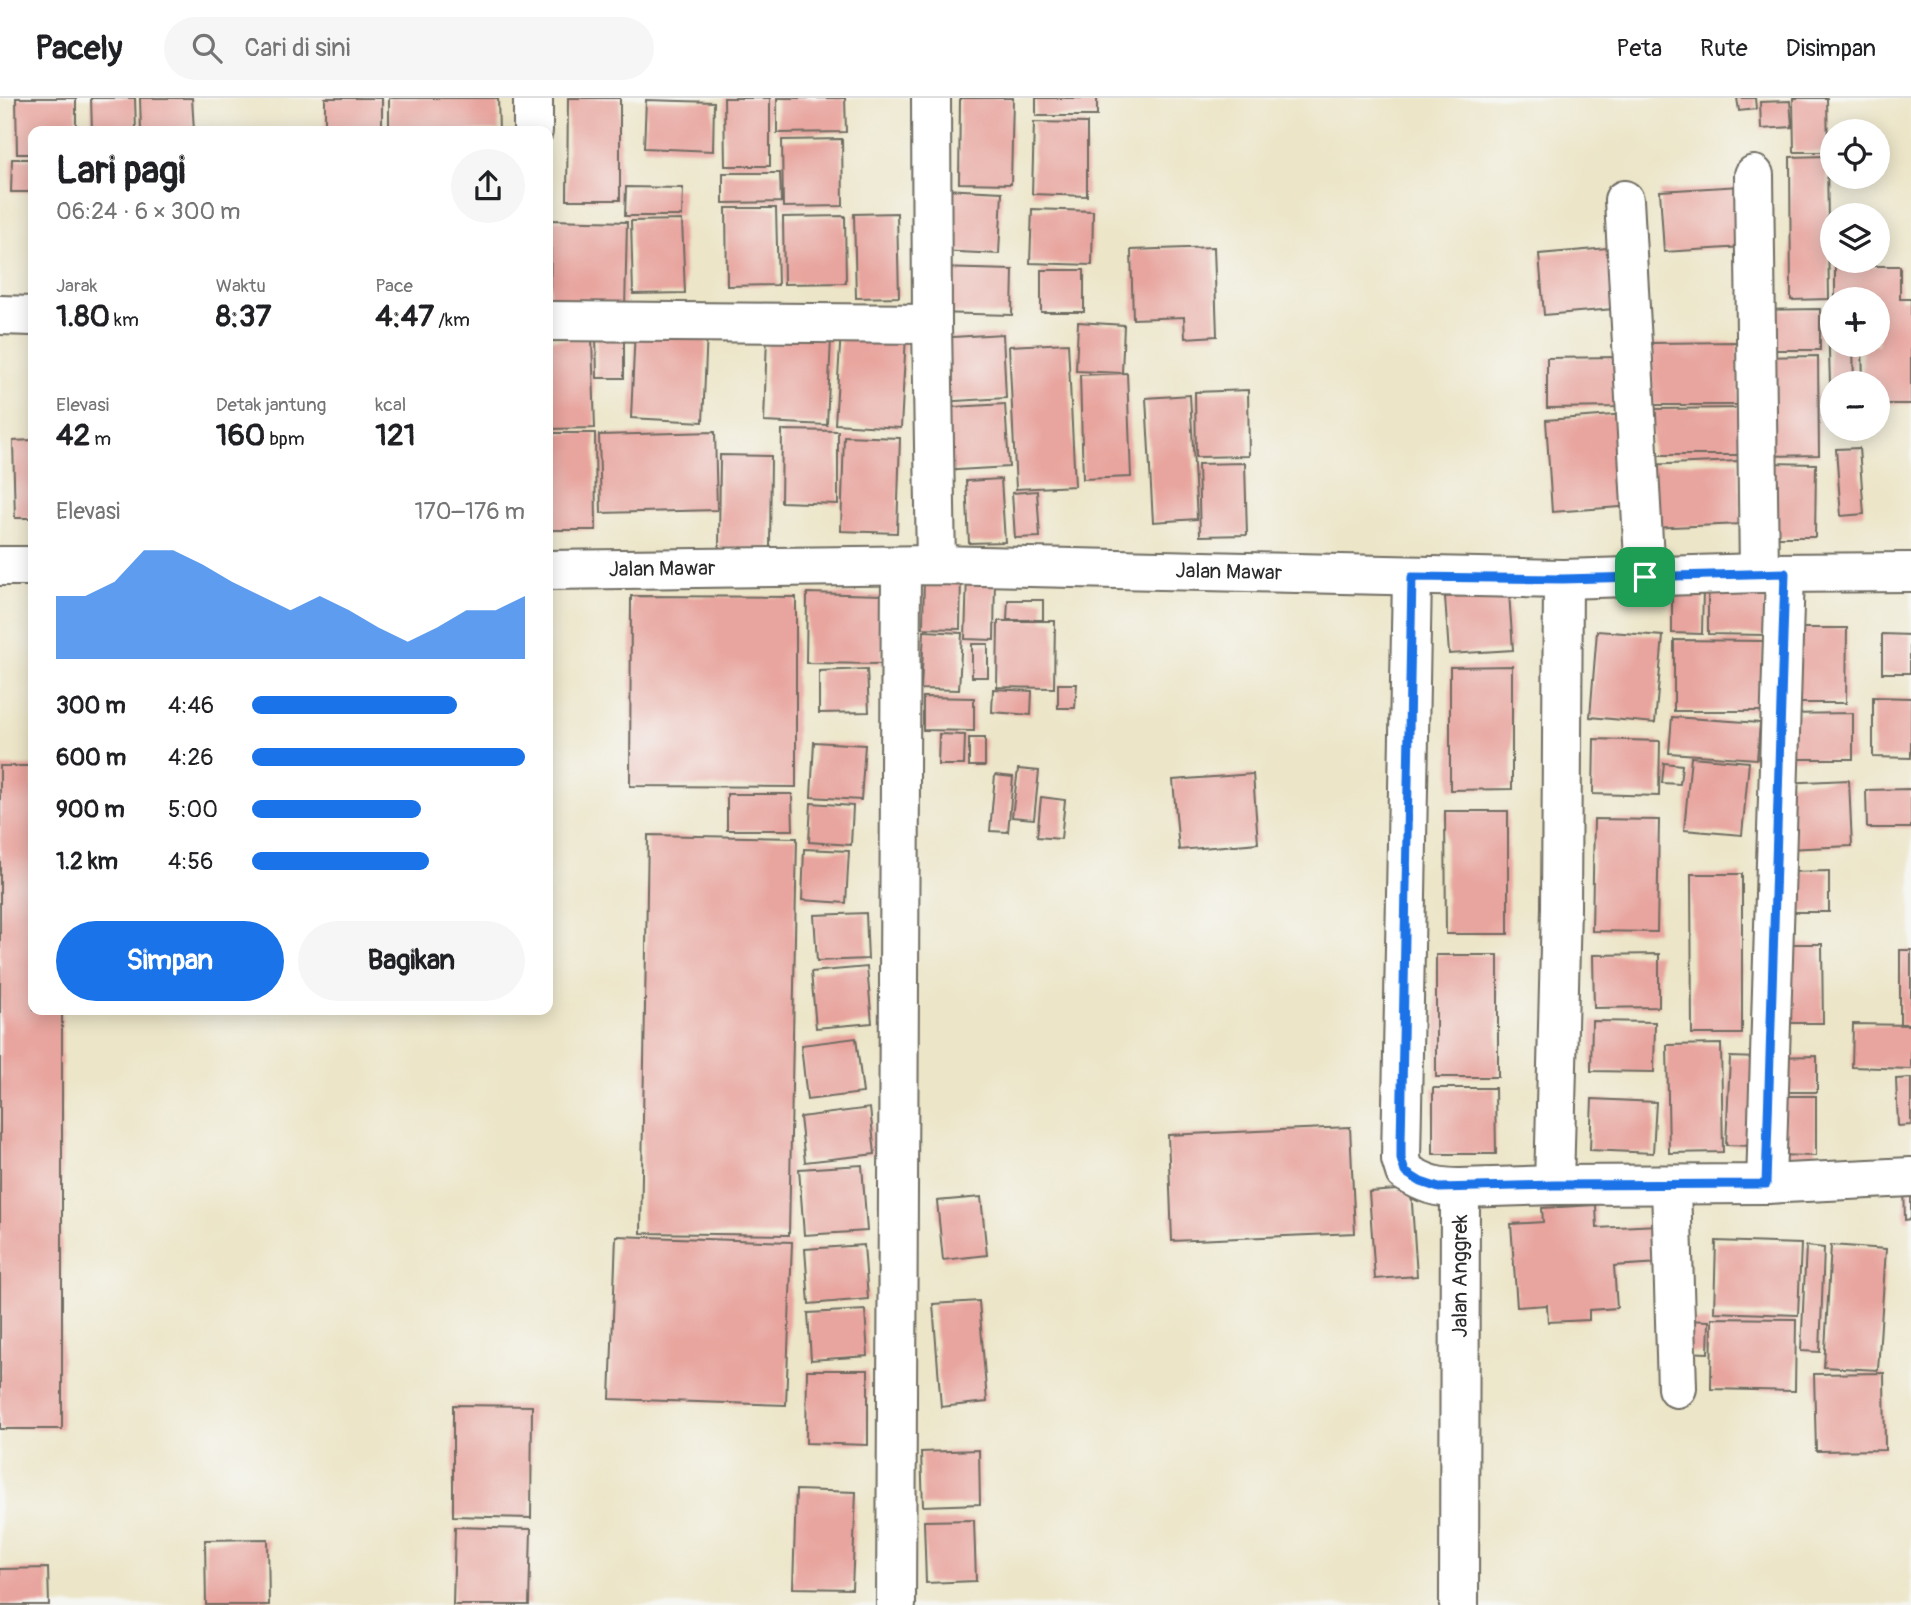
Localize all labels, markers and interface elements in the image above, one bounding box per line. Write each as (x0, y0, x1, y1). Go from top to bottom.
search box (164, 17, 654, 80)
text: Pacely (35, 28, 122, 69)
icon: search (188, 29, 226, 67)
text: Cari di sini (244, 32, 350, 64)
text: Peta (1616, 34, 1662, 63)
text: Rute (1700, 34, 1748, 63)
text: Disimpan (1786, 34, 1876, 63)
map controls (1820, 119, 1890, 441)
button: locate (1820, 119, 1890, 189)
text: Lari pagi (56, 147, 185, 195)
button: share (451, 149, 525, 223)
text: 06:24 · 6 × 300 m (56, 197, 241, 226)
button: layers (1820, 203, 1890, 273)
text: Jarak (56, 274, 97, 298)
text: Waktu (216, 274, 266, 298)
text: Pace (375, 274, 413, 298)
button: + (1820, 287, 1890, 357)
text: 1.80 (56, 298, 110, 335)
text: 8:37 (216, 298, 271, 335)
text: 4:47 (375, 298, 434, 335)
text: km (110, 308, 139, 332)
text: /km (434, 308, 470, 332)
button: − (1820, 371, 1890, 441)
text: Elevasi (56, 393, 109, 417)
text: Detak jantung (216, 393, 326, 417)
text: kcal (375, 393, 406, 417)
text: 42 (56, 417, 90, 454)
text: 160 (216, 417, 265, 454)
text: 121 (375, 417, 416, 454)
text: m (90, 427, 111, 451)
text: bpm (265, 427, 305, 451)
text: Elevasi (56, 497, 120, 526)
text: 170–176 m (415, 497, 525, 526)
pin (1615, 547, 1675, 607)
street label: Jalan Mawar (608, 555, 716, 583)
street label: Jalan Mawar (1175, 557, 1283, 587)
icon: arrive (1626, 558, 1664, 596)
text: 300 m (56, 691, 126, 720)
text: 4:46 (168, 691, 214, 720)
text: 600 m (56, 743, 126, 772)
text: 4:26 (168, 743, 214, 772)
text: 900 m (56, 795, 125, 824)
text: 5:00 (168, 795, 218, 824)
text: 1.2 km (56, 847, 118, 876)
text: 4:56 (168, 847, 213, 876)
button: Simpan (56, 921, 284, 1001)
button: Bagikan (298, 921, 525, 1001)
street label: Jalan Anggrek (1447, 1214, 1474, 1338)

